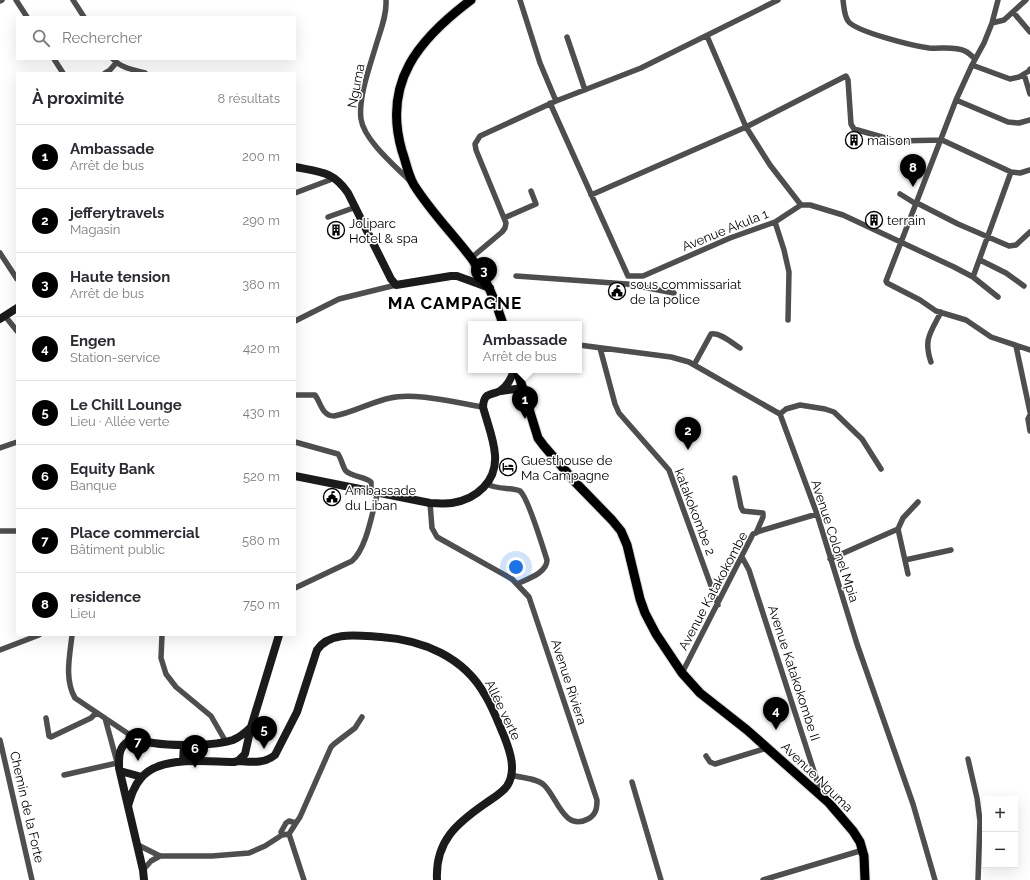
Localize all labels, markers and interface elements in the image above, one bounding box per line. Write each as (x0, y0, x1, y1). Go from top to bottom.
search box (16, 16, 296, 60)
icon: search (30, 27, 52, 49)
text: Rechercher (62, 29, 142, 47)
street label: Nguma (344, 63, 368, 109)
text: À proximité (32, 88, 124, 108)
text: 8 résultats (217, 91, 280, 106)
building icon: maison (844, 130, 864, 150)
place label: maison (867, 133, 910, 148)
text: Ambassade (70, 140, 154, 158)
text: 1 (42, 149, 48, 164)
text: 200 m (242, 149, 280, 164)
pin: 8 (900, 154, 926, 187)
text: Arrêt de bus (70, 158, 144, 173)
text: jefferytravels (70, 204, 164, 222)
street label: Avenue Akula 1 (680, 206, 771, 254)
building icon: terrain (864, 210, 884, 230)
text: 2 (41, 213, 49, 228)
text: 290 m (242, 213, 280, 228)
place label: terrain (887, 213, 925, 228)
place label: Joliparc Hotel & spa (349, 216, 418, 246)
building icon: Joliparc Hotel & spa (326, 220, 346, 240)
text: Magasin (70, 222, 120, 237)
pin: 3 (471, 257, 497, 290)
text: Haute tension (70, 268, 170, 286)
text: 3 (41, 277, 49, 292)
text: 380 m (242, 277, 280, 292)
place label: sous commissariat de la police (630, 277, 742, 307)
public building icon: sous commissariat de la police (607, 281, 627, 301)
text: Arrêt de bus (70, 286, 144, 301)
district label: MA CAMPAGNE (388, 293, 522, 313)
popup (468, 321, 582, 373)
text: Ambassade (483, 331, 567, 349)
text: Engen (70, 332, 116, 350)
text: 4 (41, 341, 49, 356)
text: 420 m (243, 341, 280, 356)
text: Arrêt de bus (483, 349, 557, 364)
text: Station-service (70, 350, 160, 365)
pin: 1 (512, 386, 538, 419)
text: Le Chill Lounge (70, 396, 182, 414)
text: 5 (41, 405, 49, 420)
text: 430 m (243, 405, 280, 420)
text: Lieu · Allée verte (70, 414, 169, 429)
pin: 2 (675, 417, 701, 450)
place label: Guesthouse de Ma Campagne (521, 453, 613, 483)
hotel icon: Guesthouse de Ma Campagne (498, 457, 518, 477)
text: Equity Bank (70, 460, 155, 478)
street label: katakokombe 2 (672, 467, 718, 558)
text: 6 (41, 469, 49, 484)
text: 520 m (243, 469, 280, 484)
text: Banque (70, 478, 117, 493)
street label: Avenue Colonel Mpia (808, 478, 862, 604)
place label: Ambassade du Liban (345, 483, 417, 513)
public building icon: Ambassade du Liban (322, 487, 342, 507)
text: Place commercial (70, 524, 199, 542)
street label: Avenue Katakokombe (675, 529, 751, 653)
text: 7 (41, 533, 49, 548)
text: 580 m (242, 533, 280, 548)
text: Bâtiment public (70, 542, 165, 557)
your location (506, 557, 526, 577)
text: residence (70, 588, 141, 606)
text: 8 (41, 597, 49, 612)
text: 750 m (243, 597, 280, 612)
street label: Avenue Katakokombe II (765, 603, 823, 743)
text: Lieu (70, 606, 96, 621)
street label: Avenue Riviera (548, 637, 590, 727)
street label: Allée verte (482, 678, 524, 743)
pin: 4 (763, 697, 789, 730)
pin: 5 (251, 716, 277, 749)
pin: 7 (125, 728, 151, 761)
pin: 6 (182, 735, 208, 768)
street label: Avenue Nguma (778, 739, 856, 815)
street label: Chemin de la Forte (7, 750, 47, 865)
map controls (982, 796, 1018, 868)
button: + (982, 796, 1018, 832)
button: − (982, 832, 1018, 868)

